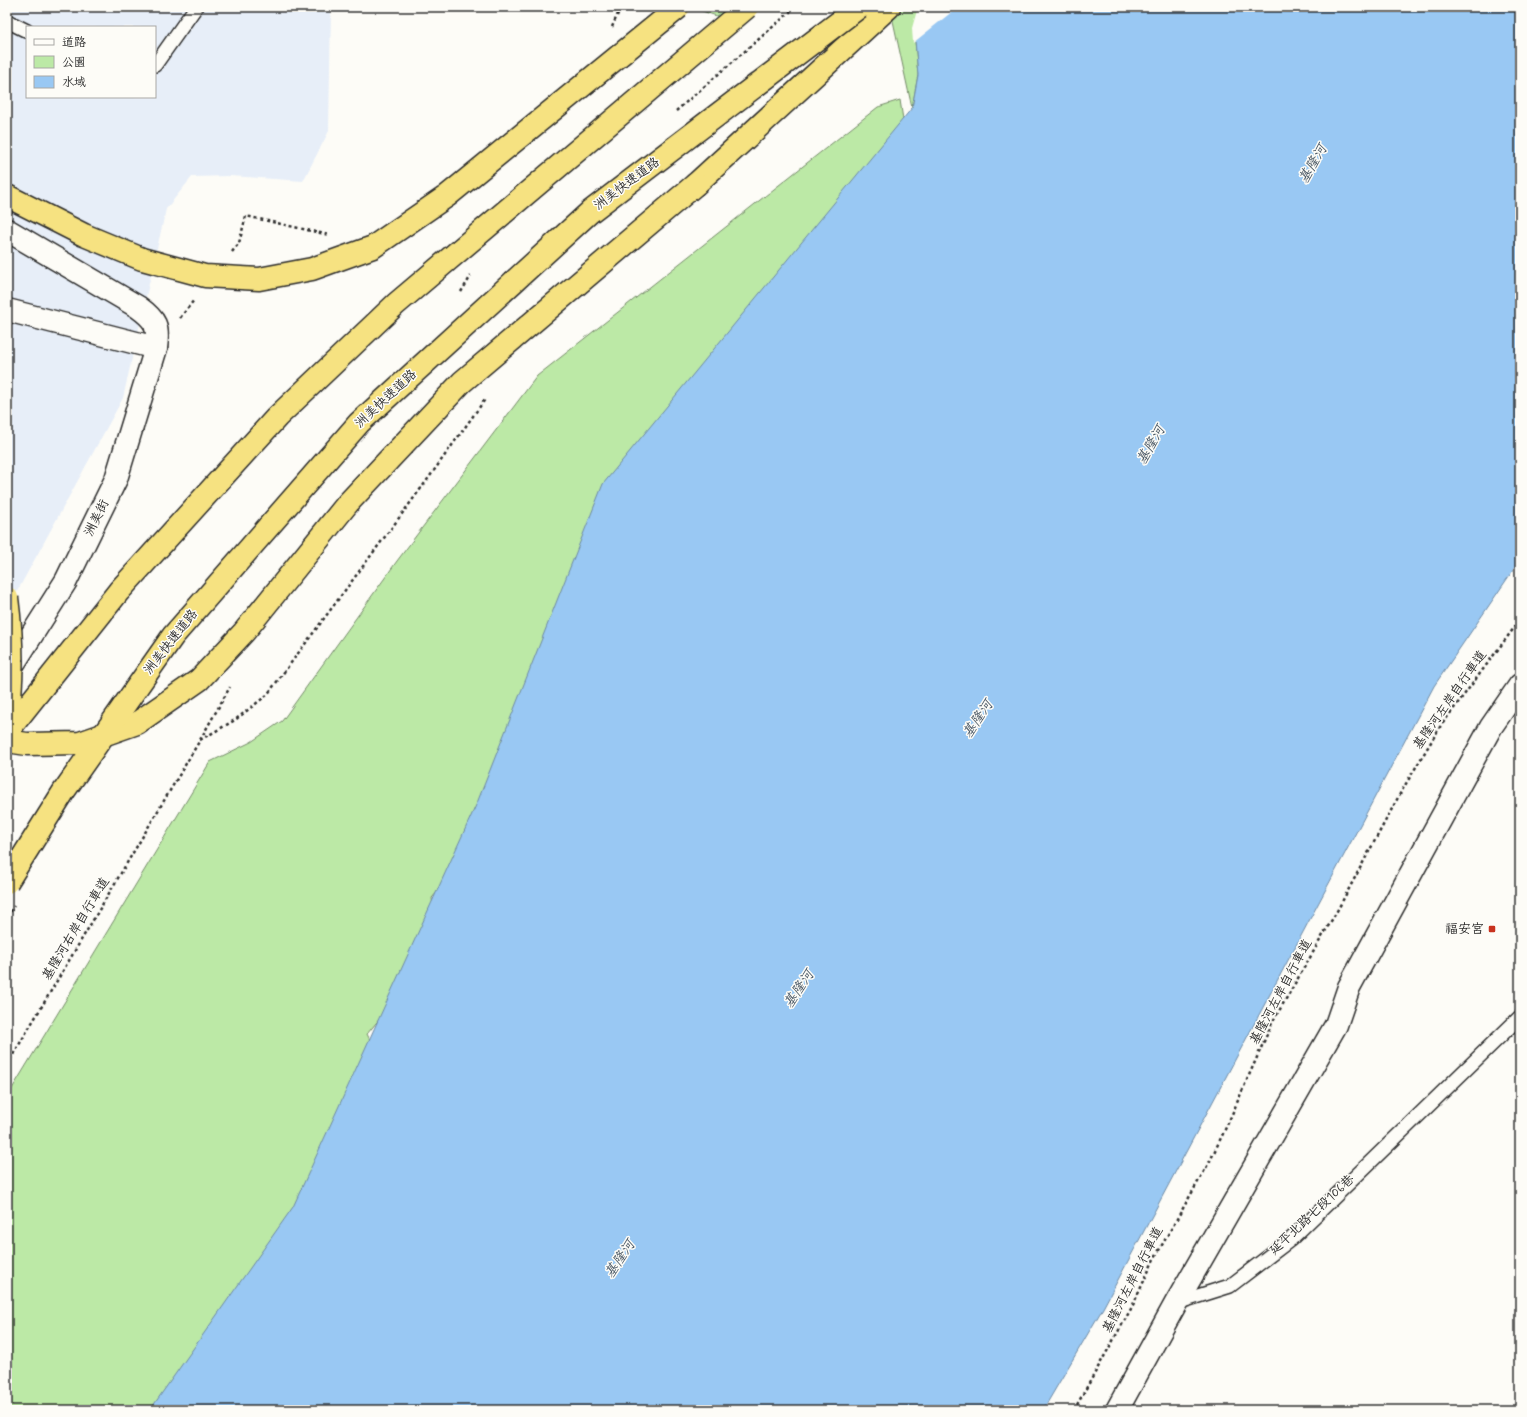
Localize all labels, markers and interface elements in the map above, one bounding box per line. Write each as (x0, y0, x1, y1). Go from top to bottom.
legend (26, 26, 156, 98)
text: 道路 (62, 35, 86, 51)
text: 公園 (62, 55, 86, 71)
text: 水域 (62, 75, 86, 91)
water label: 基隆河 (1295, 140, 1332, 187)
street label: 洲美快速道路 (591, 154, 663, 214)
street label: 洲美快速道路 (352, 366, 420, 432)
water label: 基隆河 (1133, 421, 1170, 468)
street label: 洲美街 (81, 497, 113, 539)
street label: 洲美快速道路 (140, 606, 202, 678)
street label: 基隆河左岸自行車道 (1409, 647, 1491, 753)
water label: 基隆河 (959, 695, 998, 741)
street label: 基隆河右岸自行車道 (39, 874, 113, 984)
place label: 福安宮 (1445, 921, 1484, 938)
marker: 福安宮 (1487, 924, 1497, 934)
street label: 基隆河左岸自行車道 (1246, 936, 1316, 1048)
water label: 基隆河 (780, 965, 819, 1011)
street label: 延平北路七段106巷 (1266, 1171, 1358, 1259)
street label: 基隆河左岸自行車道 (1099, 1224, 1167, 1336)
water label: 基隆河 (601, 1235, 640, 1281)

